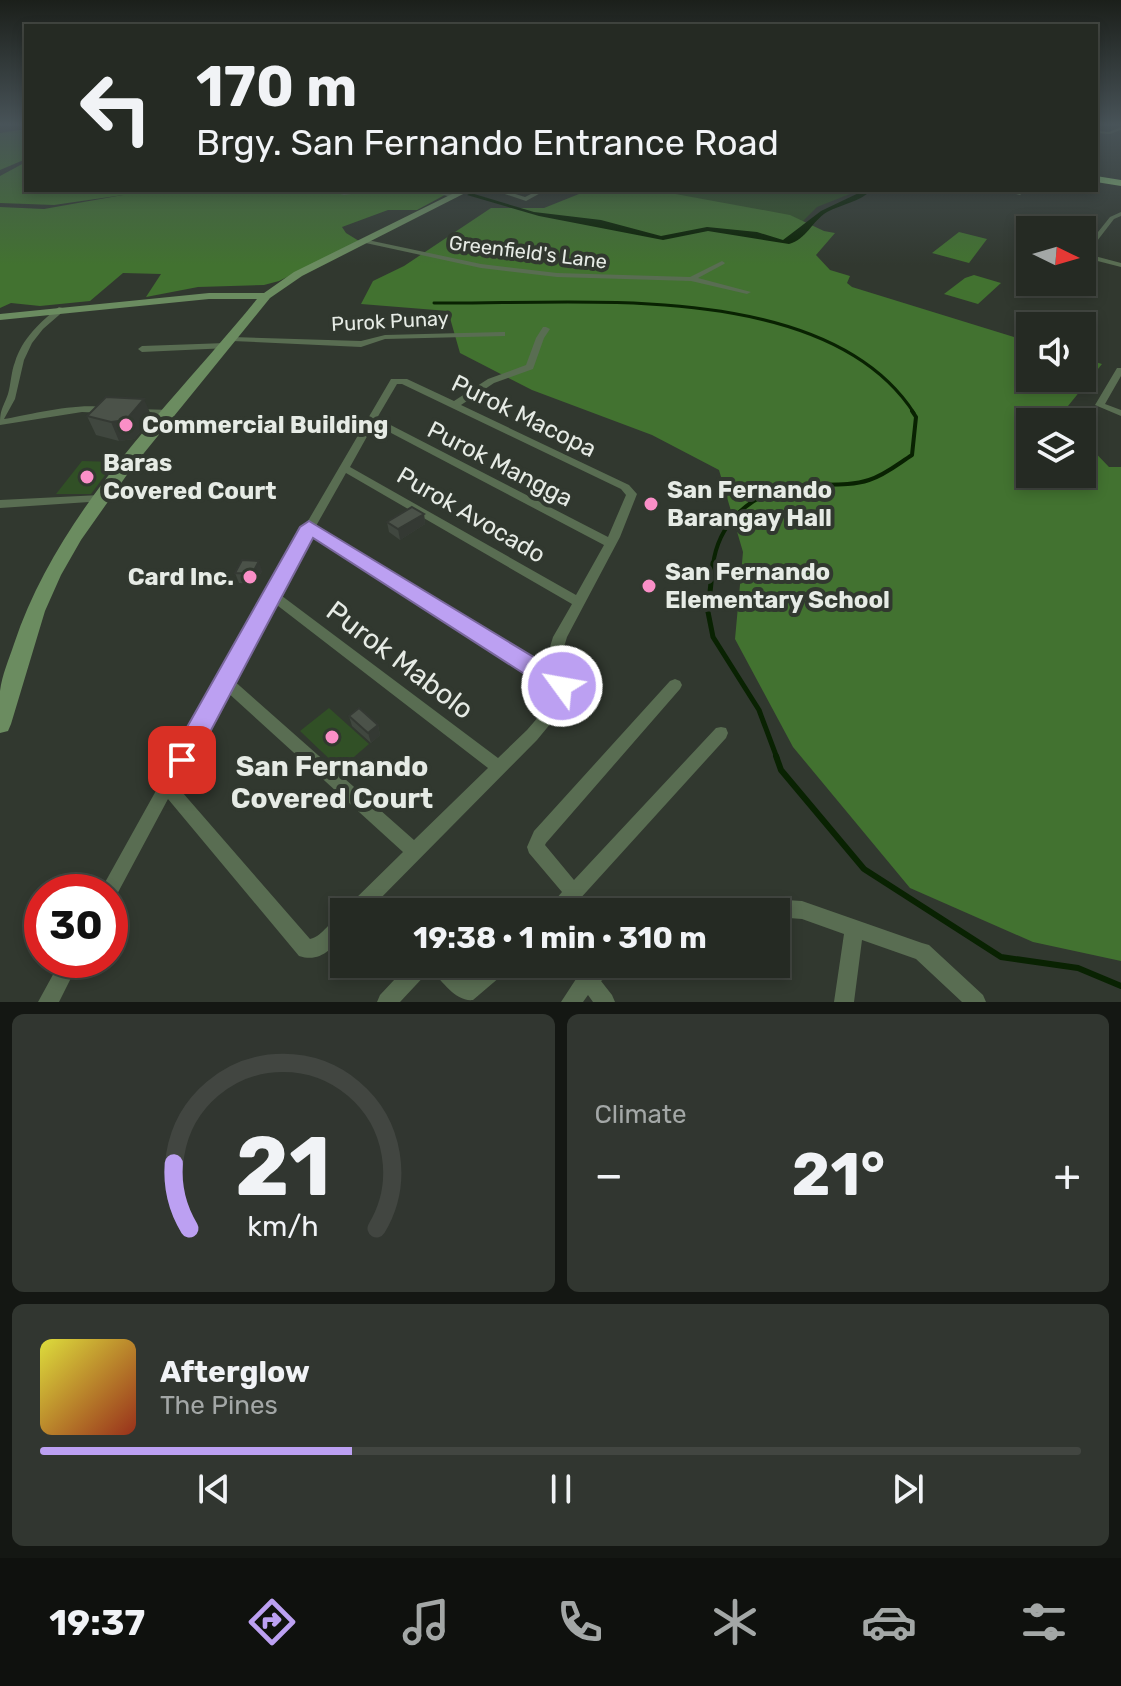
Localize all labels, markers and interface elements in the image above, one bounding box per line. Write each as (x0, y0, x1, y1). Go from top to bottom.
text: 170 m (196, 54, 357, 120)
icon: left (64, 56, 168, 160)
text: Brgy. San Fernando Entrance Road (196, 121, 779, 164)
north arrow (1016, 216, 1096, 296)
map controls (1016, 216, 1096, 488)
street label: Greenfield's Lane (448, 230, 608, 274)
street label: Purok Punay (331, 306, 449, 336)
button: sound (1016, 312, 1096, 392)
street label: Purok Macopa (447, 369, 601, 463)
button: layers (1016, 408, 1096, 488)
place label: Commercial Building (142, 411, 388, 439)
street label: Purok Mangga (423, 415, 577, 513)
marker: Commercial Building (117, 416, 135, 434)
place label: Baras Covered Court (103, 449, 276, 505)
street label: Purok Avocado (392, 461, 550, 569)
marker: Baras Covered Court (78, 468, 96, 486)
place label: San Fernando Barangay Hall (667, 476, 832, 532)
marker: San Fernando Barangay Hall (642, 495, 660, 513)
place label: San Fernando Elementary School (665, 558, 890, 614)
place label: Card Inc. (128, 563, 234, 591)
marker: Card Inc. (241, 568, 259, 586)
marker: San Fernando Elementary School (640, 577, 658, 595)
street label: Purok Mabolo (320, 594, 480, 726)
position arrow (520, 644, 604, 728)
pin (148, 726, 216, 794)
marker: San Fernando Covered Court (323, 728, 341, 746)
icon: arrive (160, 738, 204, 782)
place label: San Fernando Covered Court (231, 750, 433, 815)
speed limit sign: 30 (24, 874, 128, 978)
text: 19:38 · 1 min · 310 m (413, 920, 707, 956)
text: Climate (595, 1099, 687, 1130)
text: 21 (236, 1117, 331, 1216)
text: 21° (792, 1139, 885, 1210)
text: − (595, 1149, 623, 1201)
text: + (1054, 1149, 1081, 1201)
text: km/h (248, 1209, 319, 1243)
text: Afterglow (160, 1354, 310, 1390)
text: The Pines (160, 1390, 278, 1421)
icon: previous (192, 1467, 236, 1511)
icon: pause (539, 1467, 583, 1511)
icon: next (886, 1467, 930, 1511)
icon: directions (244, 1594, 300, 1650)
icon: music (398, 1594, 454, 1650)
icon: phone (552, 1594, 608, 1650)
icon: climate (707, 1594, 763, 1650)
icon: car (861, 1594, 917, 1650)
icon: filters (1016, 1594, 1072, 1650)
text: 19:37 (49, 1601, 145, 1644)

